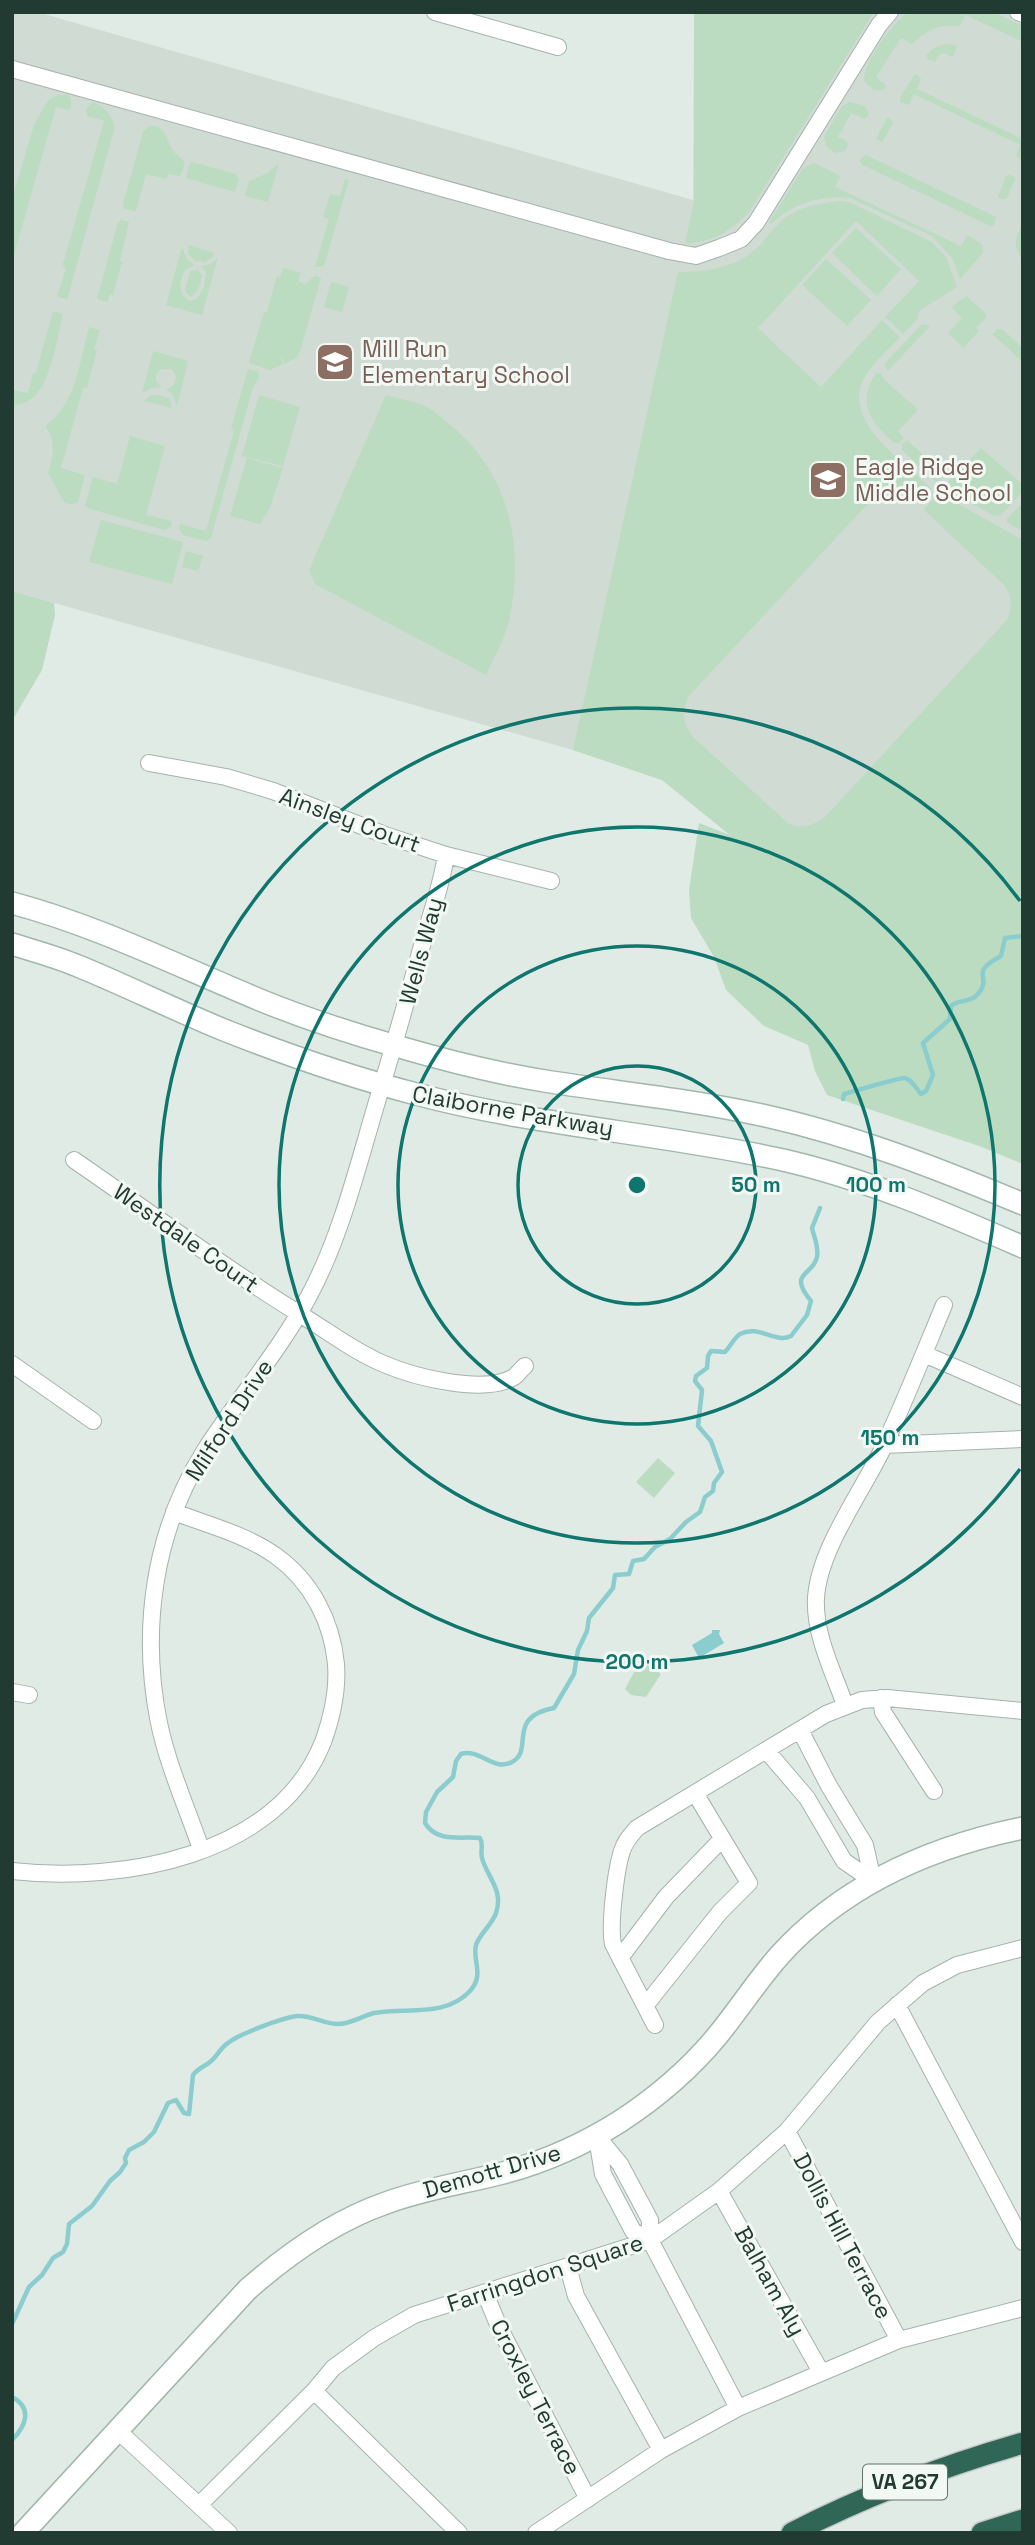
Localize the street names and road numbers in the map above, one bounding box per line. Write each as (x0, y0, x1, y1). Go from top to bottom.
street label: Ainsley Court (275, 781, 425, 859)
street label: Wells Way (392, 894, 450, 1008)
street label: Claiborne Parkway (410, 1079, 616, 1143)
street label: Westdale Court (107, 1177, 265, 1299)
street label: Milford Drive (179, 1354, 279, 1486)
street label: Demott Drive (420, 2137, 564, 2205)
street label: Dollis Hill Terrace (787, 2148, 899, 2324)
street label: Balham Aly (728, 2221, 812, 2341)
street label: Farringdon Square (443, 2227, 647, 2319)
street label: Croxley Terrace (484, 2314, 588, 2480)
road number: VA 267 (863, 2464, 947, 2500)

